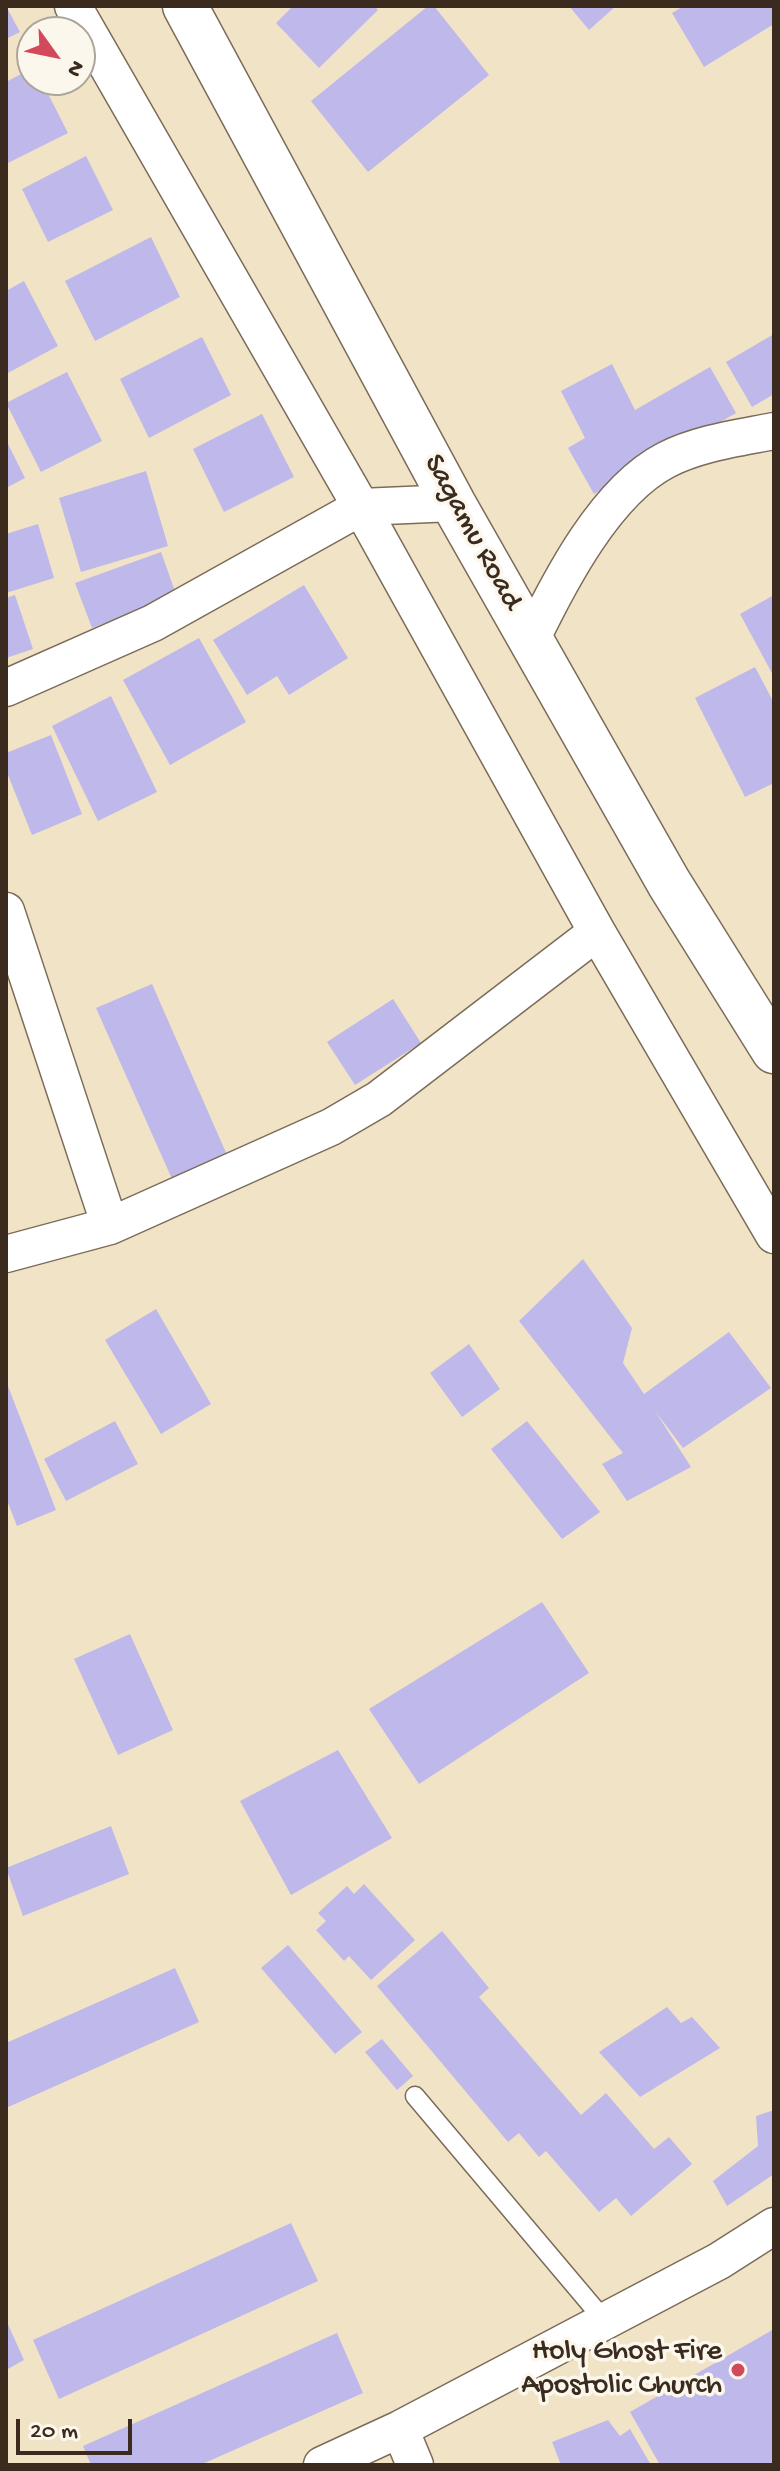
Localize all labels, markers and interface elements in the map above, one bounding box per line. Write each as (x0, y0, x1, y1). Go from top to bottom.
north arrow (16, 16, 96, 96)
text: N (60, 55, 89, 81)
street label: Sagamu Road (413, 449, 529, 617)
place label: Holy Ghost Fire Apostolic Church (521, 2335, 722, 2406)
marker: Holy Ghost Fire Apostolic Church (729, 2361, 747, 2379)
scale bar (20, 2403, 136, 2453)
text: 20 m (30, 2418, 78, 2447)

